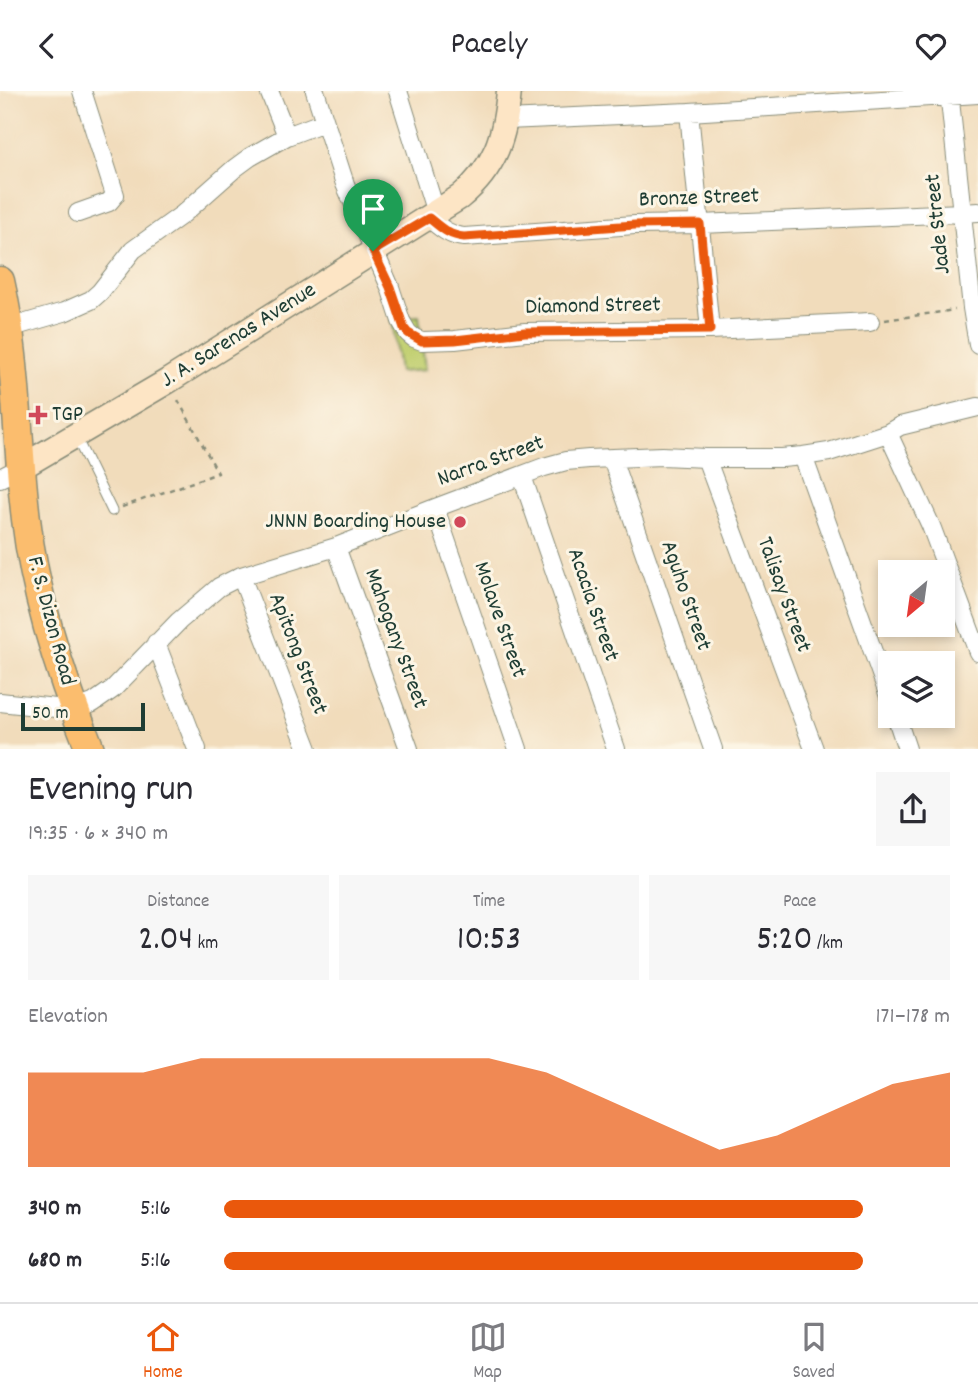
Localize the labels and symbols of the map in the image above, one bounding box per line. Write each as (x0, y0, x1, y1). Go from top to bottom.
street label: Jade Street (917, 172, 961, 276)
pin (343, 179, 403, 251)
street label: Bronze Street (638, 180, 760, 218)
street label: J. A. Sarenas Avenue (155, 275, 323, 397)
street label: Diamond Street (525, 289, 661, 325)
place label: TGP (52, 399, 83, 432)
marker: TGP (30, 407, 46, 423)
street label: Narra Street (433, 427, 549, 497)
place label: JNNN Boarding House (265, 506, 446, 539)
marker: JNNN Boarding House (452, 514, 468, 530)
street label: Talisay Street (747, 533, 819, 657)
street label: Aguho Street (651, 537, 719, 655)
street label: Acacia Street (557, 544, 627, 666)
street label: F. S. Dizon Road (17, 553, 83, 689)
street label: Molave Street (464, 557, 534, 683)
north arrow (878, 560, 956, 637)
street label: Mahogany Street (354, 564, 436, 714)
street label: Apitong Street (259, 588, 335, 720)
scale bar (21, 700, 145, 732)

